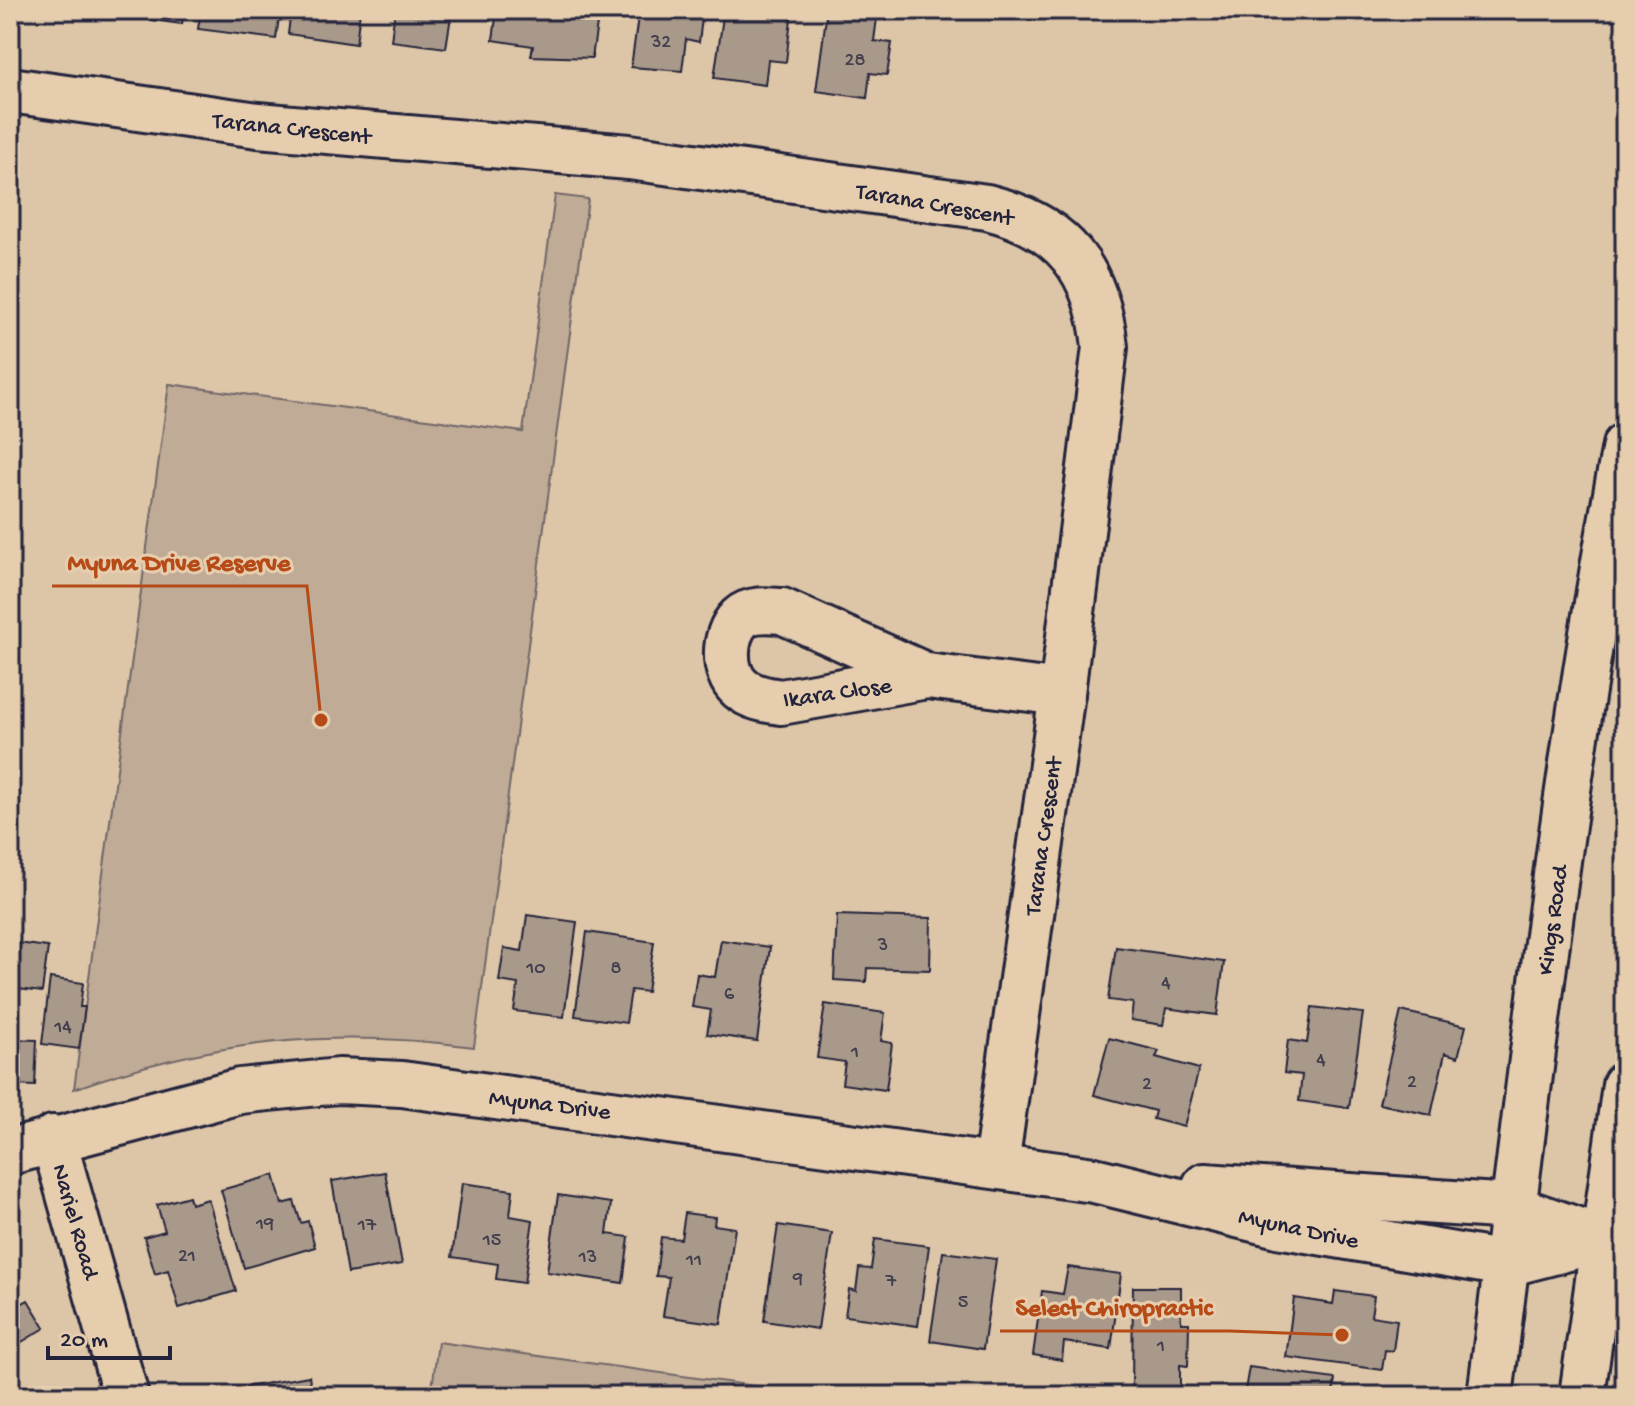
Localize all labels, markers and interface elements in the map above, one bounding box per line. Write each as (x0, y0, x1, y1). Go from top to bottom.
house number: 32 (650, 32, 671, 55)
house number: 28 (845, 50, 865, 73)
street label: Tarana Crescent (209, 108, 375, 153)
street label: Tarana Crescent (851, 178, 1017, 235)
callout: Myuna Drive Reserve (52, 536, 307, 586)
text: Myuna Drive Reserve (68, 550, 292, 581)
street label: Ikara Close (781, 672, 894, 716)
street label: Tarana Crescent (1020, 753, 1071, 919)
street label: Kings Road (1532, 862, 1577, 977)
house number: 3 (877, 935, 888, 958)
house number: 10 (525, 958, 546, 981)
house number: 8 (611, 958, 622, 981)
house number: 4 (1161, 973, 1171, 996)
house number: 6 (724, 984, 735, 1007)
house number: 14 (53, 1017, 72, 1040)
house number: 1 (850, 1042, 859, 1065)
house number: 4 (1316, 1050, 1326, 1073)
house number: 2 (1407, 1072, 1417, 1095)
house number: 2 (1142, 1074, 1152, 1097)
street label: Myuna Drive (487, 1085, 613, 1128)
street label: Nariel Road (43, 1161, 104, 1285)
street label: Myuna Drive (1235, 1204, 1362, 1257)
house number: 19 (255, 1214, 274, 1237)
house number: 17 (357, 1215, 377, 1238)
house number: 15 (482, 1230, 501, 1253)
house number: 21 (178, 1246, 196, 1269)
house number: 13 (578, 1247, 597, 1270)
house number: 11 (685, 1250, 702, 1273)
house number: 9 (792, 1269, 803, 1292)
house number: 7 (885, 1271, 897, 1294)
callout: Select Chiropractic (1000, 1281, 1229, 1331)
house number: 5 (958, 1292, 968, 1315)
text: Select Chiropractic (1016, 1295, 1215, 1326)
scale bar (48, 1310, 170, 1360)
text: 20 m (60, 1327, 108, 1356)
house number: 1 (1156, 1336, 1165, 1359)

